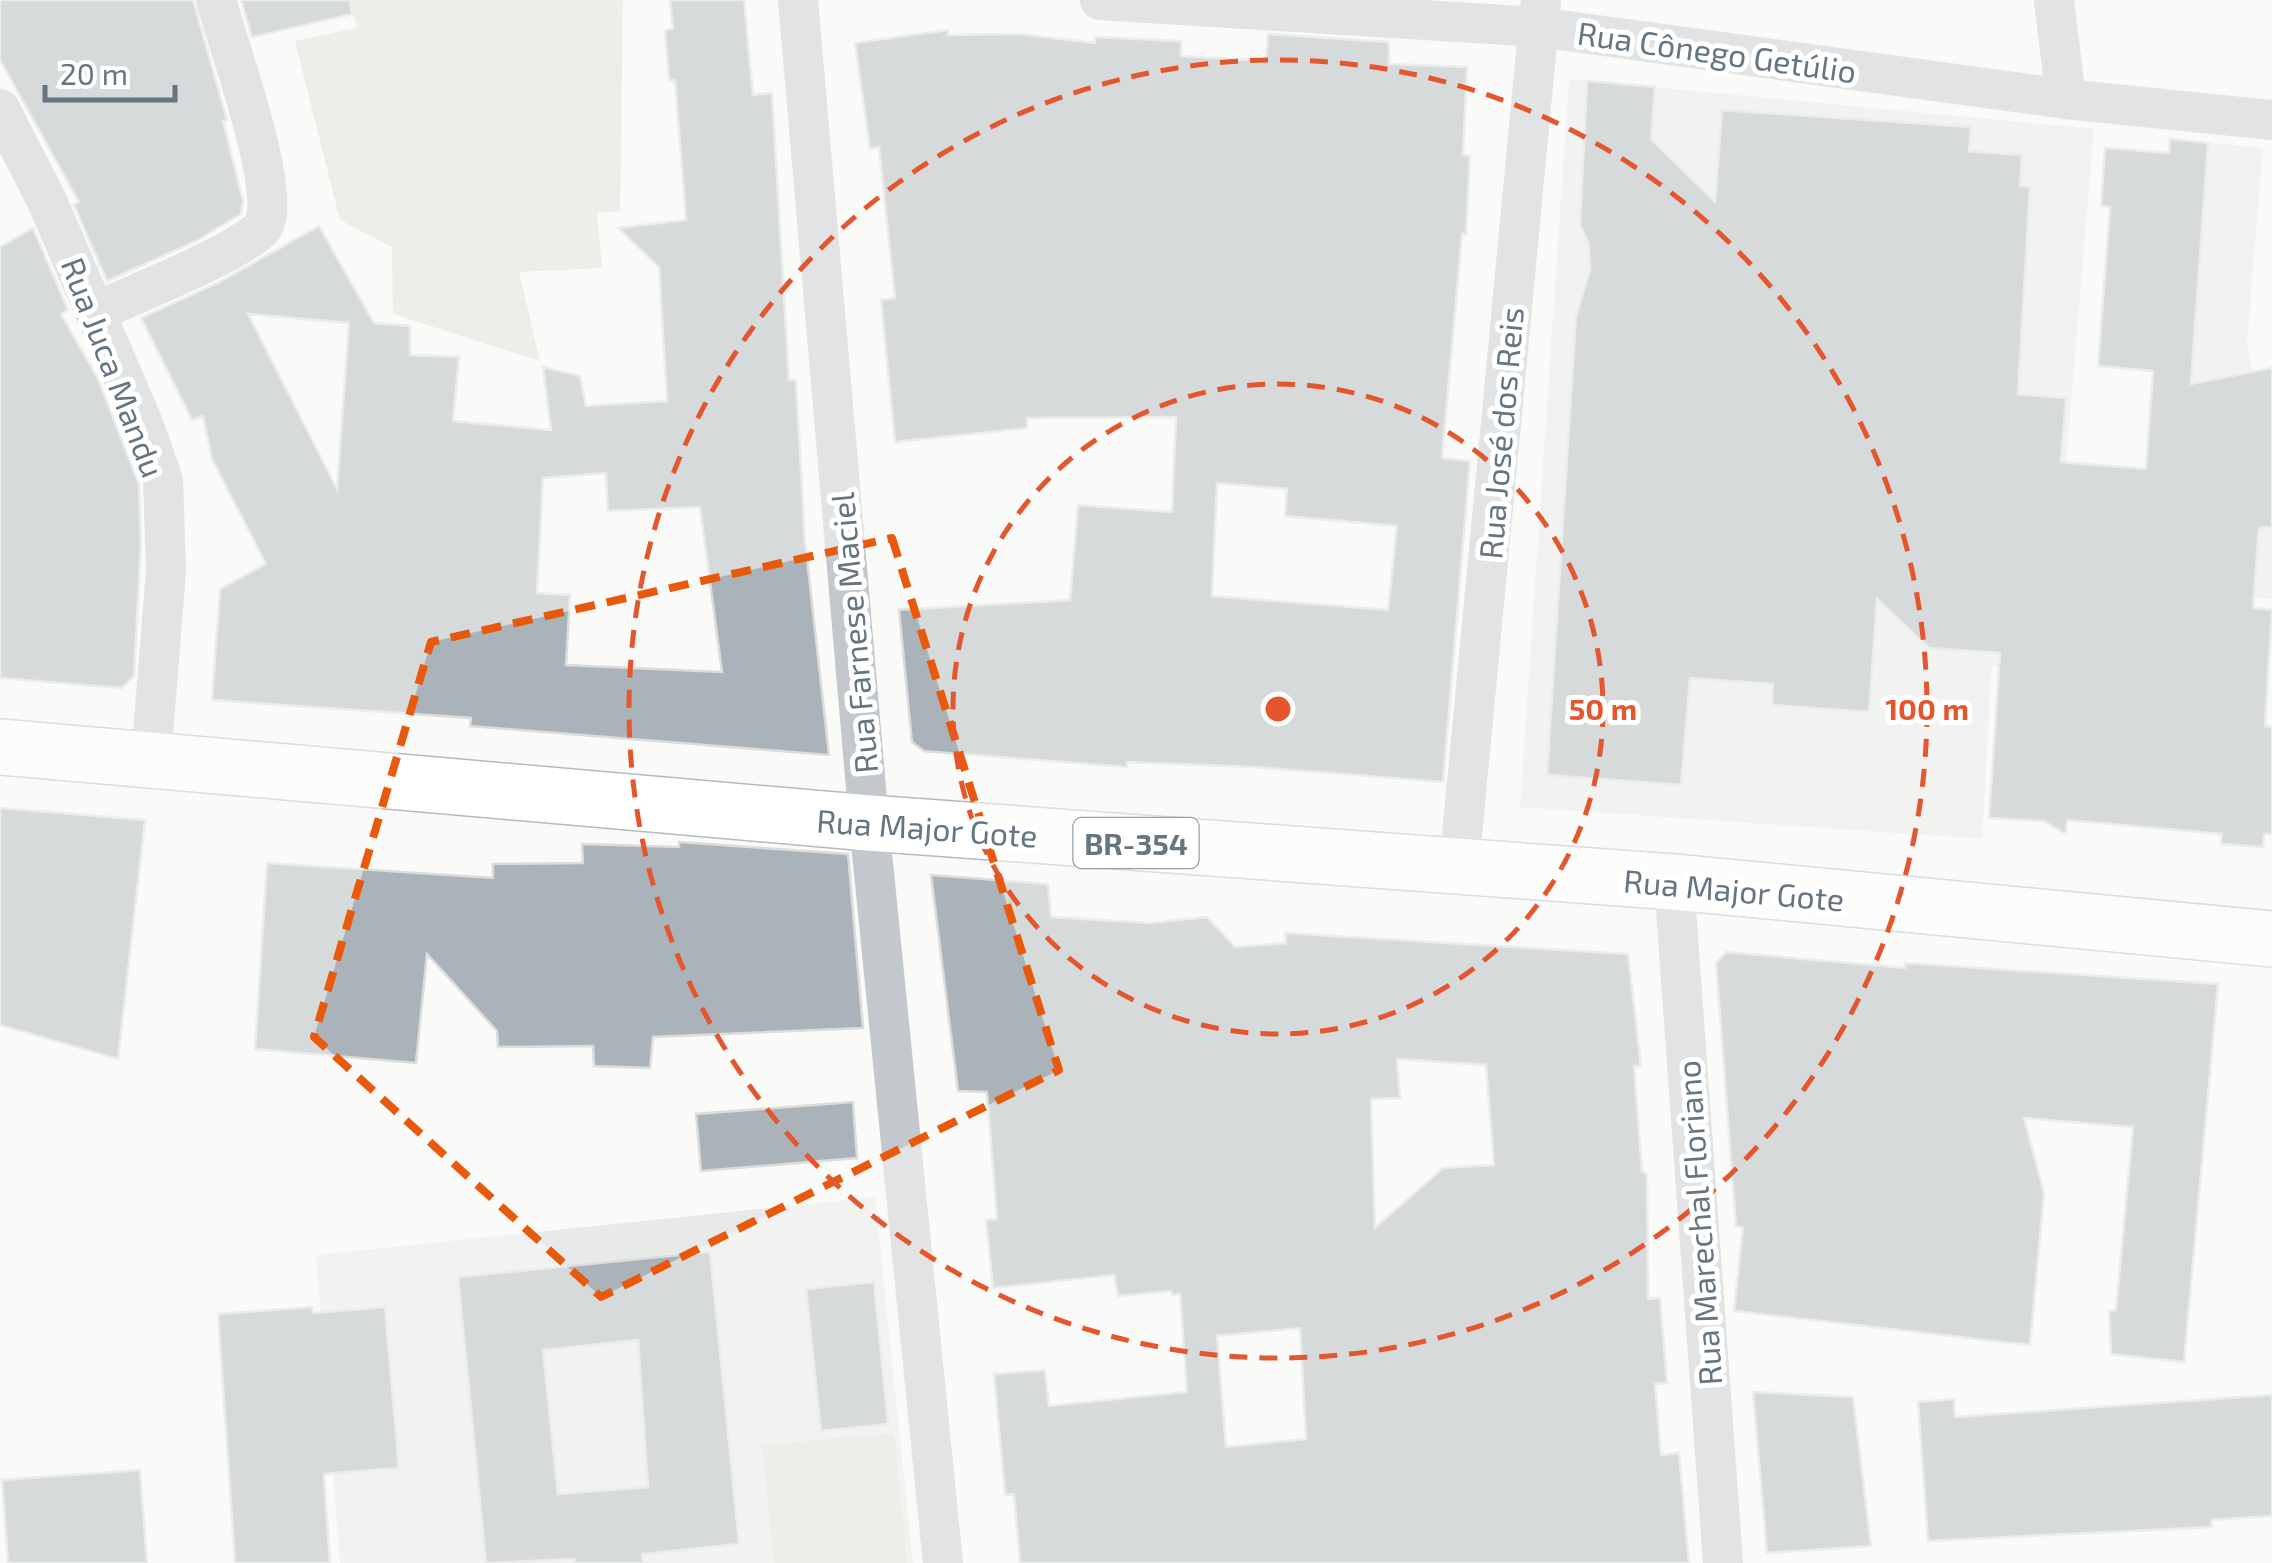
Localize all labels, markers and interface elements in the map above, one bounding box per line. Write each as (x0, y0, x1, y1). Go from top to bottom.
street label: Rua Cônego Getúlio (1575, 13, 1859, 89)
scale bar (45, 40, 175, 102)
text: 20 m (60, 55, 128, 91)
street label: Rua Juca Mandu (55, 252, 173, 482)
street label: Rua José dos Reis (1470, 306, 1530, 560)
street label: Rua Farnese Maciel (822, 490, 884, 775)
text: 50 m (1569, 690, 1637, 726)
text: 100 m (1885, 690, 1969, 726)
centre of rings (1260, 691, 1296, 727)
street label: Rua Major Gote (815, 800, 1039, 855)
road number: BR-354 (1074, 818, 1198, 868)
street label: Rua Major Gote (1622, 860, 1846, 919)
street label: Rua Marechal Floriano (1668, 1059, 1728, 1387)

